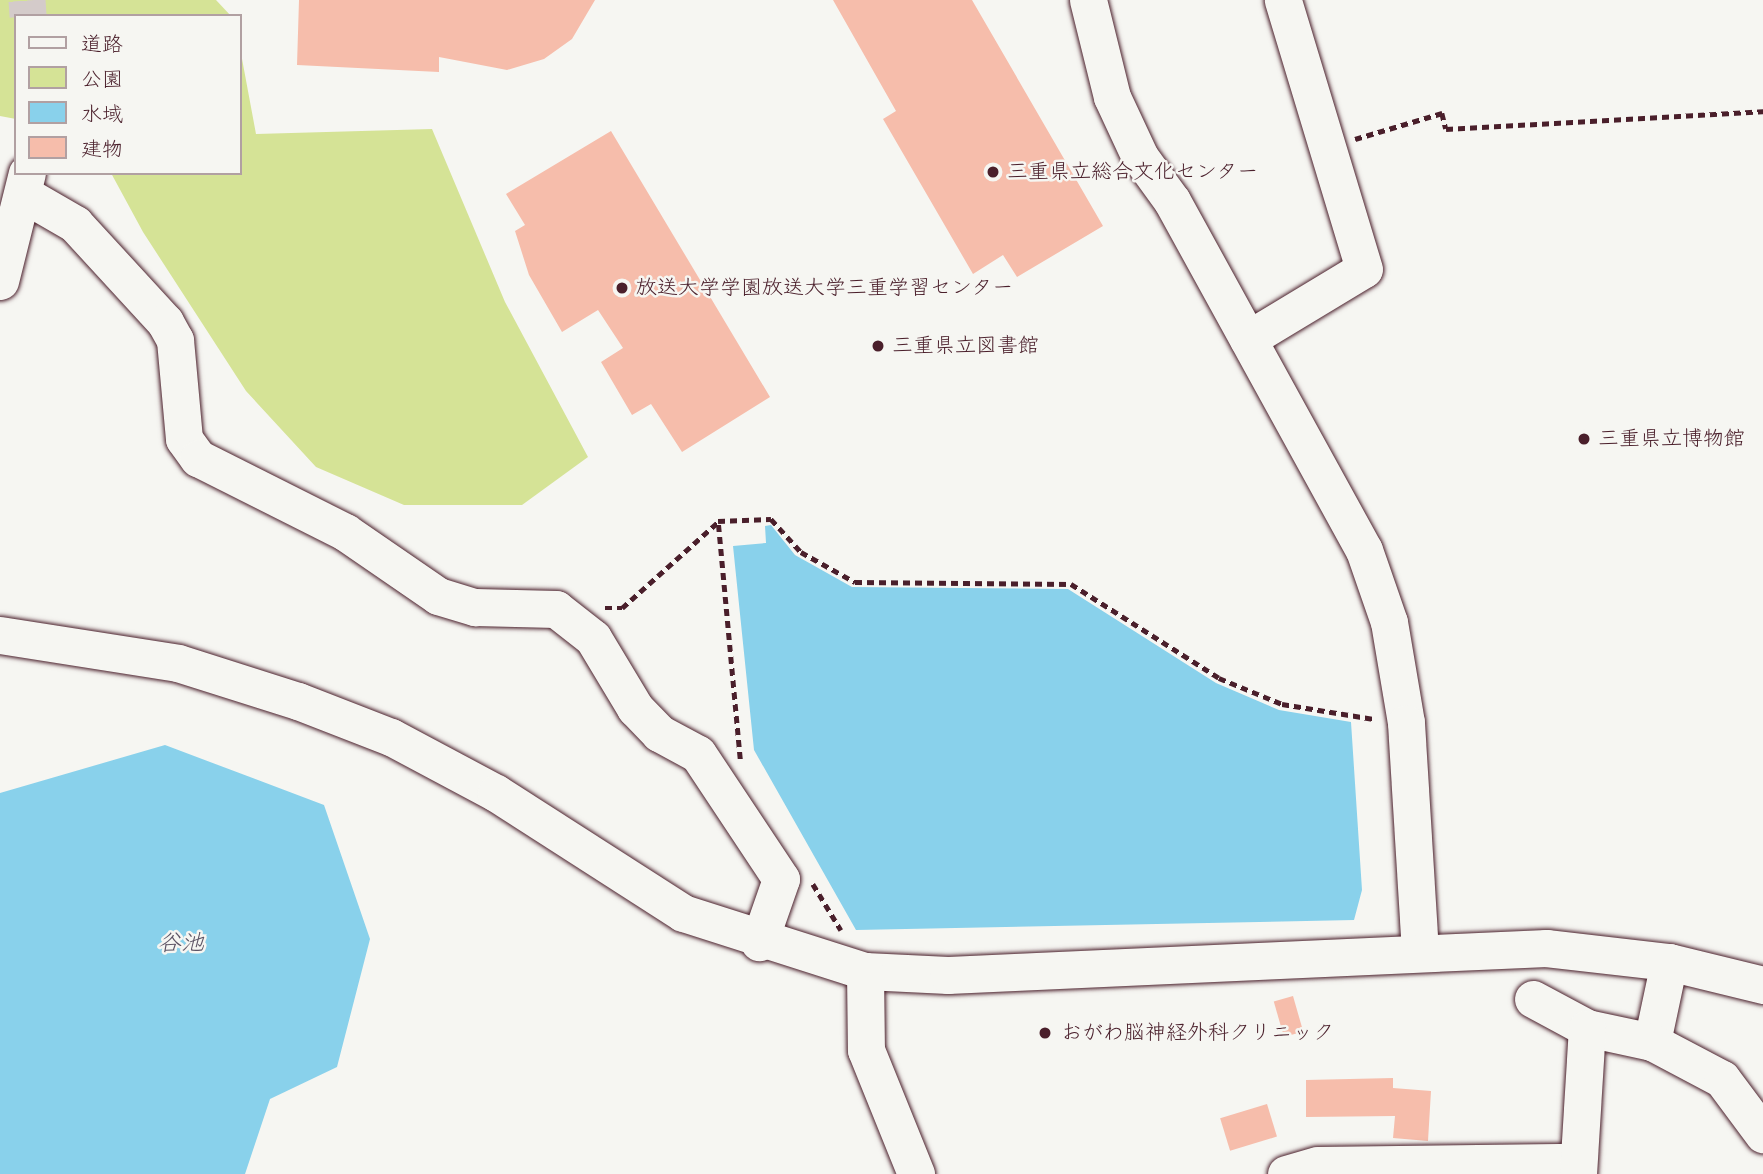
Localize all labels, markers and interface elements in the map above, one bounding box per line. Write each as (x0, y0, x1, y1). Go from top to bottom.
legend (14, 14, 242, 175)
text: 道路 (81, 31, 123, 58)
text: 公園 (81, 66, 123, 93)
text: 水域 (81, 101, 123, 128)
text: 建物 (81, 136, 123, 163)
place label: 三重県立総合文化センター (1007, 159, 1259, 185)
marker: 三重県立総合文化センター (985, 164, 1001, 180)
place label: 放送大学学園放送大学三重学習センター (636, 275, 1014, 301)
marker: 放送大学学園放送大学三重学習センター (614, 280, 630, 296)
place label: 三重県立図書館 (892, 333, 1039, 359)
marker: 三重県立図書館 (870, 338, 886, 354)
place label: 三重県立博物館 (1598, 426, 1745, 452)
marker: 三重県立博物館 (1576, 431, 1592, 447)
water label: 谷池 (158, 929, 204, 957)
place label: おがわ脳神経外科クリニック (1061, 1020, 1334, 1046)
marker: おがわ脳神経外科クリニック (1035, 1023, 1055, 1043)

